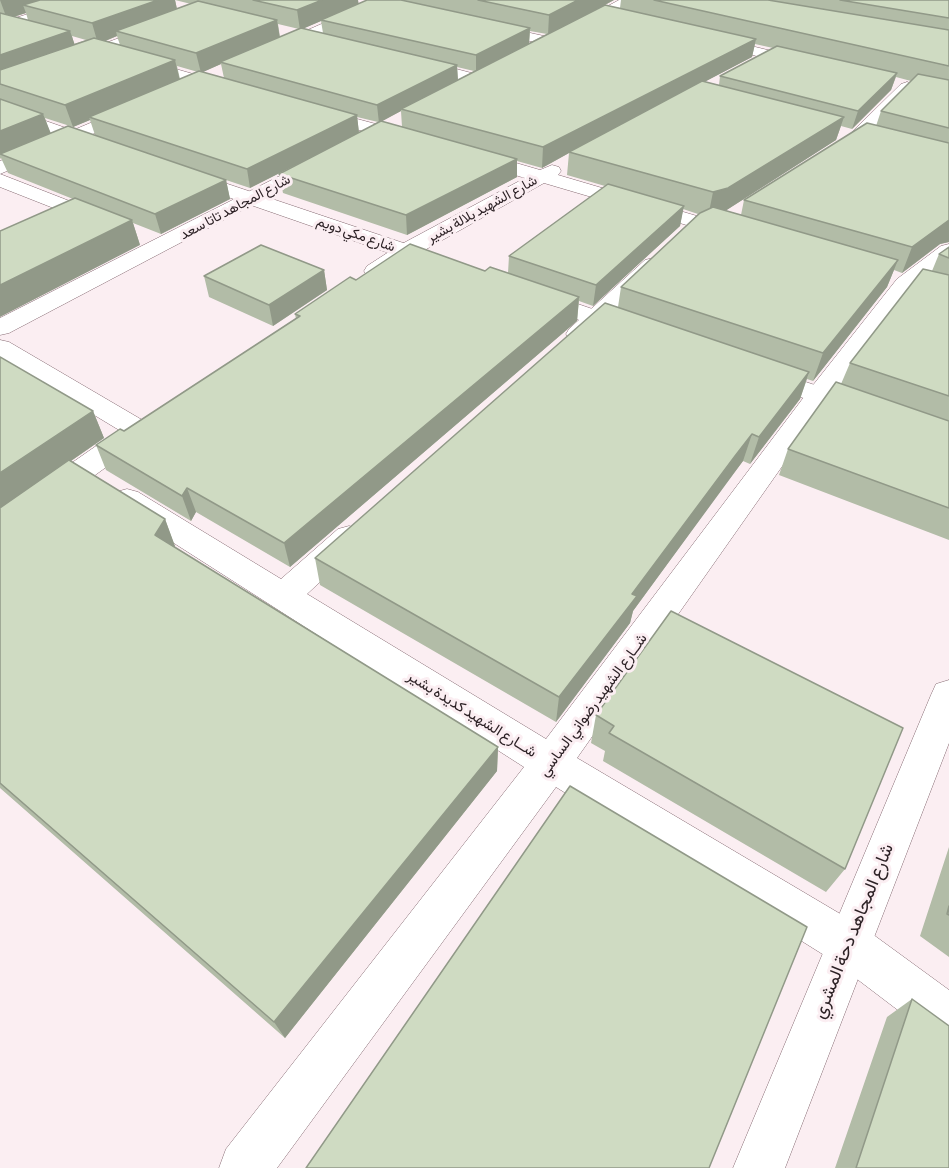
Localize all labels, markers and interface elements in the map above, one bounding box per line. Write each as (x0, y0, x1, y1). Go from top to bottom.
street label: شارع المجاهد تاتا سعد (177, 171, 293, 243)
street label: شارع الشهيد بلالة بشير (424, 172, 540, 246)
street label: شارع مكي دويم (315, 213, 397, 255)
street label: شــارع الشهيد رضواني الساسي (535, 630, 651, 780)
street label: شــارع الشهيد كديدة بشير (404, 667, 540, 761)
street label: شارع المجاهد دحة المشري (808, 840, 898, 1022)

